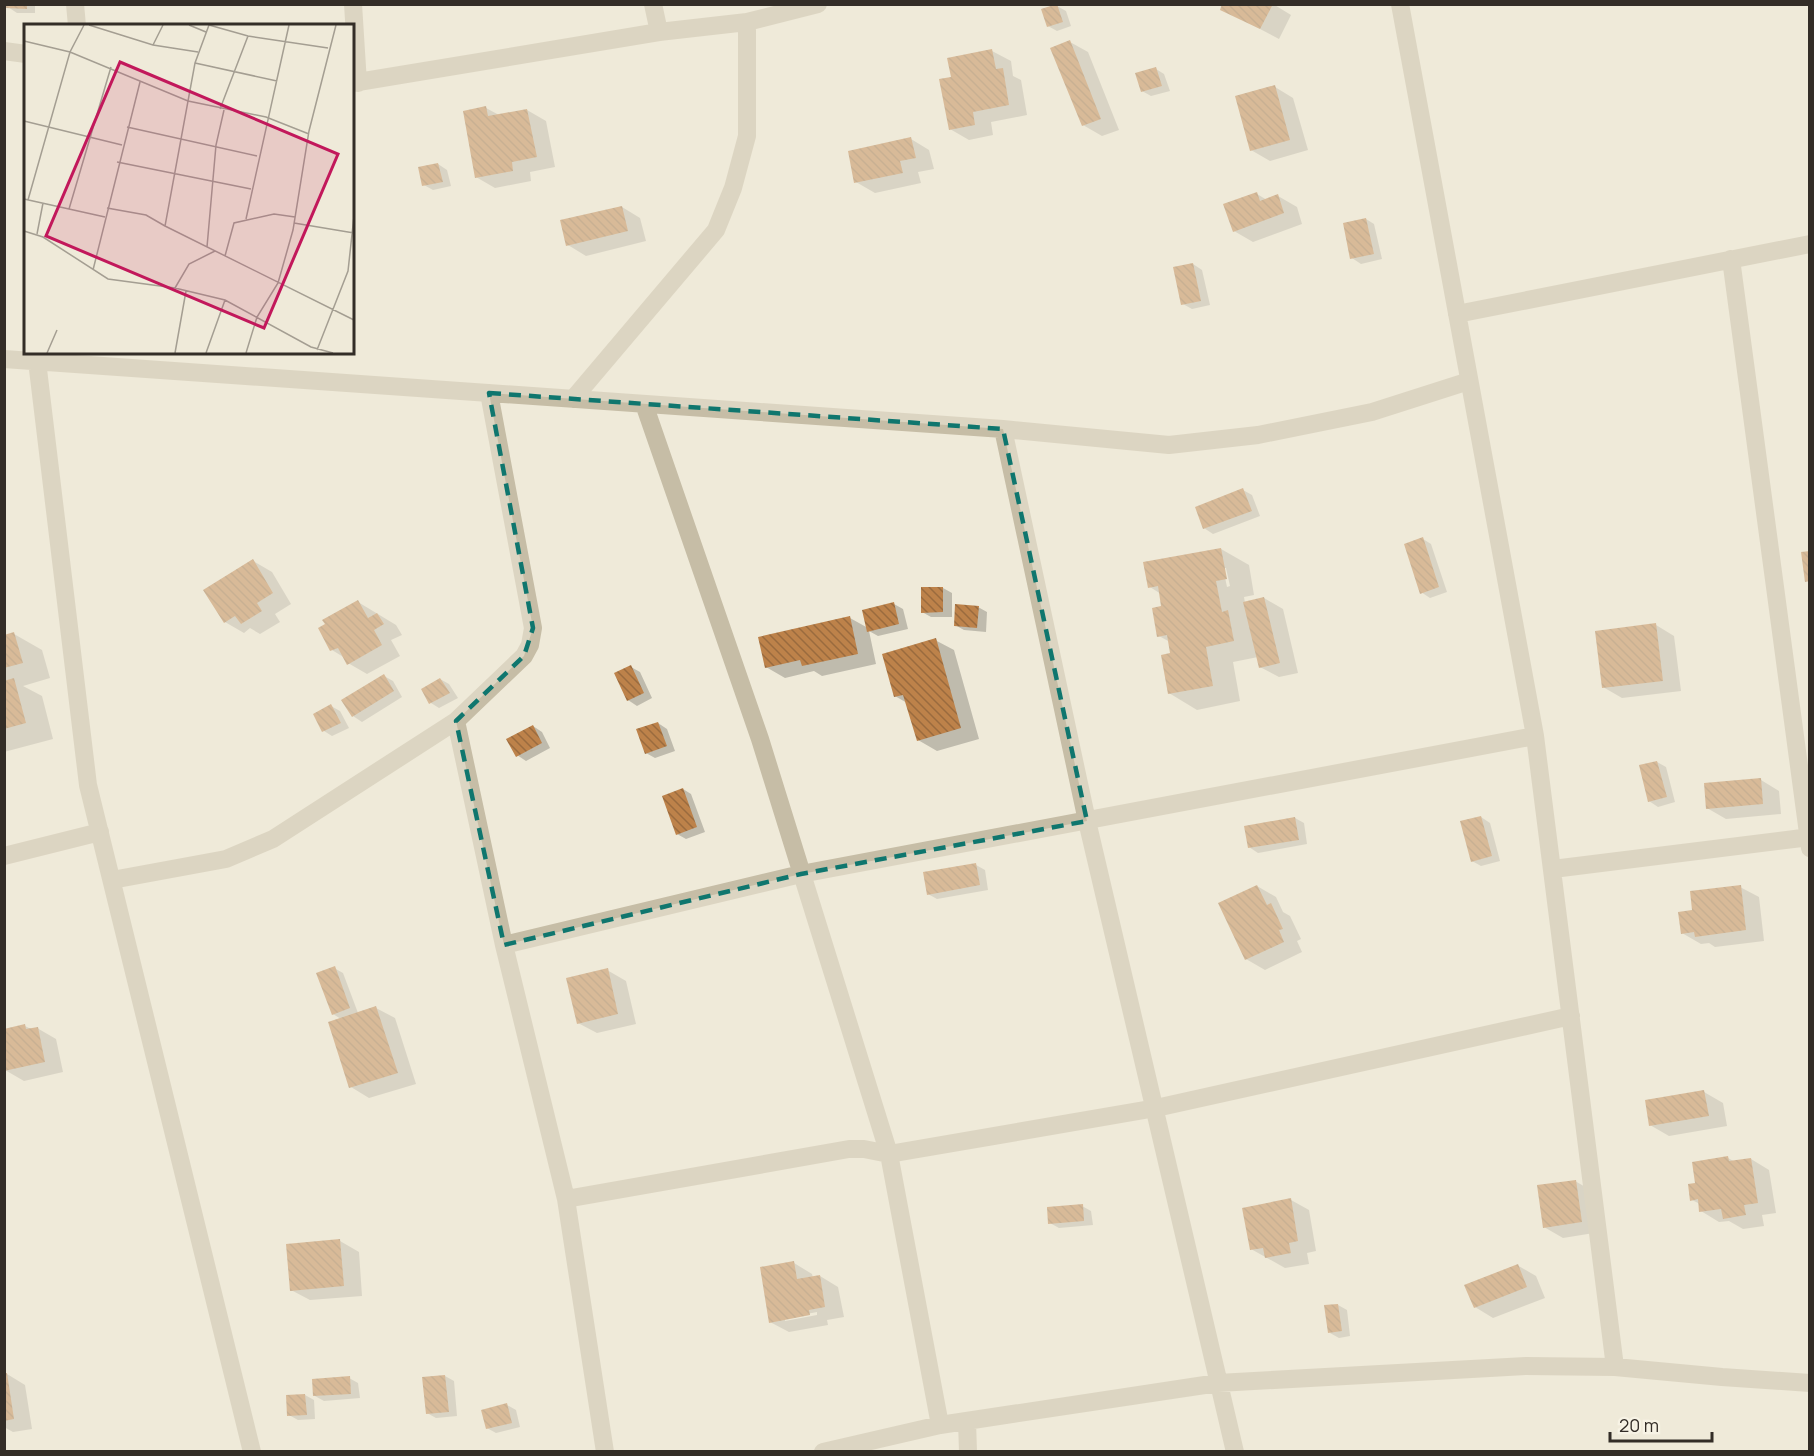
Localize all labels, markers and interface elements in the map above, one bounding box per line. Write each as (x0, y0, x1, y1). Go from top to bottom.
inset map (24, 24, 354, 354)
scale bar (1610, 1405, 1712, 1443)
text: 20 m (1619, 1413, 1659, 1437)

